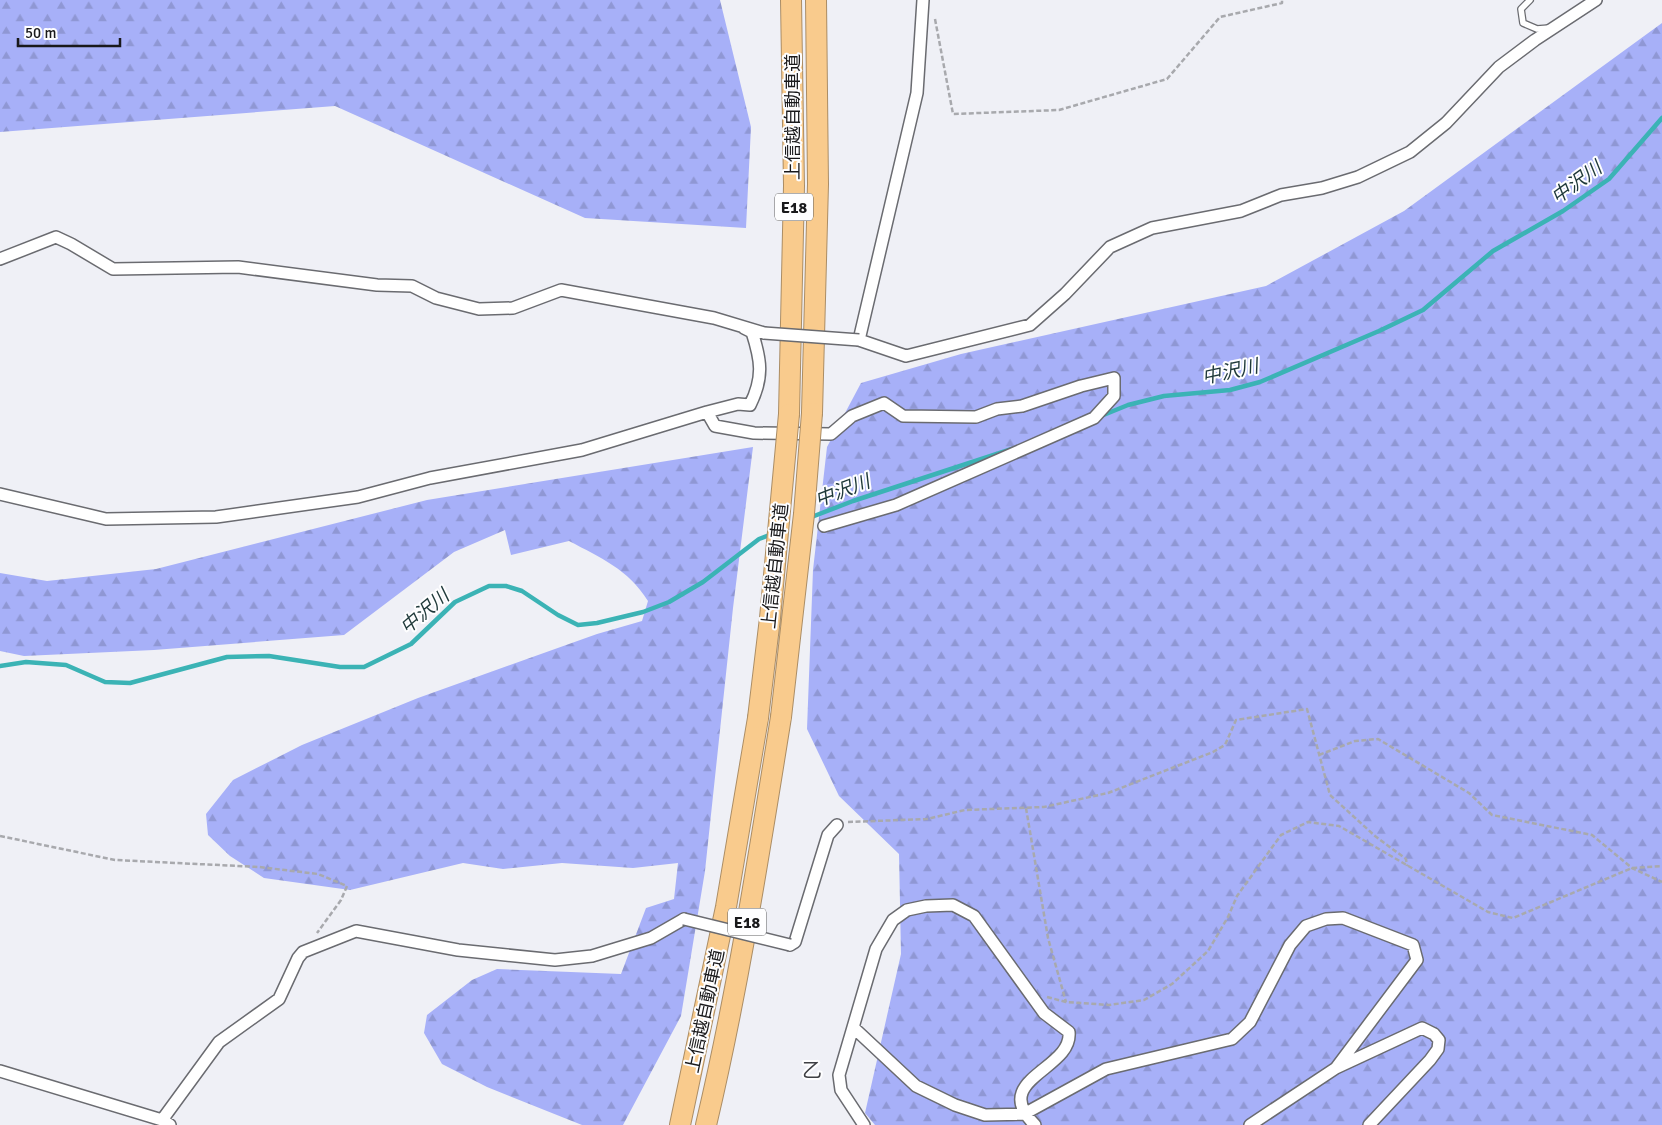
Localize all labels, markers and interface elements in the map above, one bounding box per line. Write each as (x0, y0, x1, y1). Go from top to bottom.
scale bar (18, 15, 120, 47)
text: 50 m (25, 24, 56, 42)
street label: 上信越自動車道 (782, 54, 804, 180)
water label: 中沢川 (1546, 155, 1608, 209)
road number: E18 (775, 193, 813, 220)
water label: 中沢川 (1200, 354, 1263, 390)
water label: 中沢川 (811, 469, 875, 512)
street label: 上信越自動車道 (757, 502, 793, 630)
water label: 中沢川 (395, 583, 456, 639)
road number: E18 (728, 909, 766, 936)
street label: 上信越自動車道 (681, 947, 729, 1075)
district label: 乙 (802, 1058, 822, 1083)

